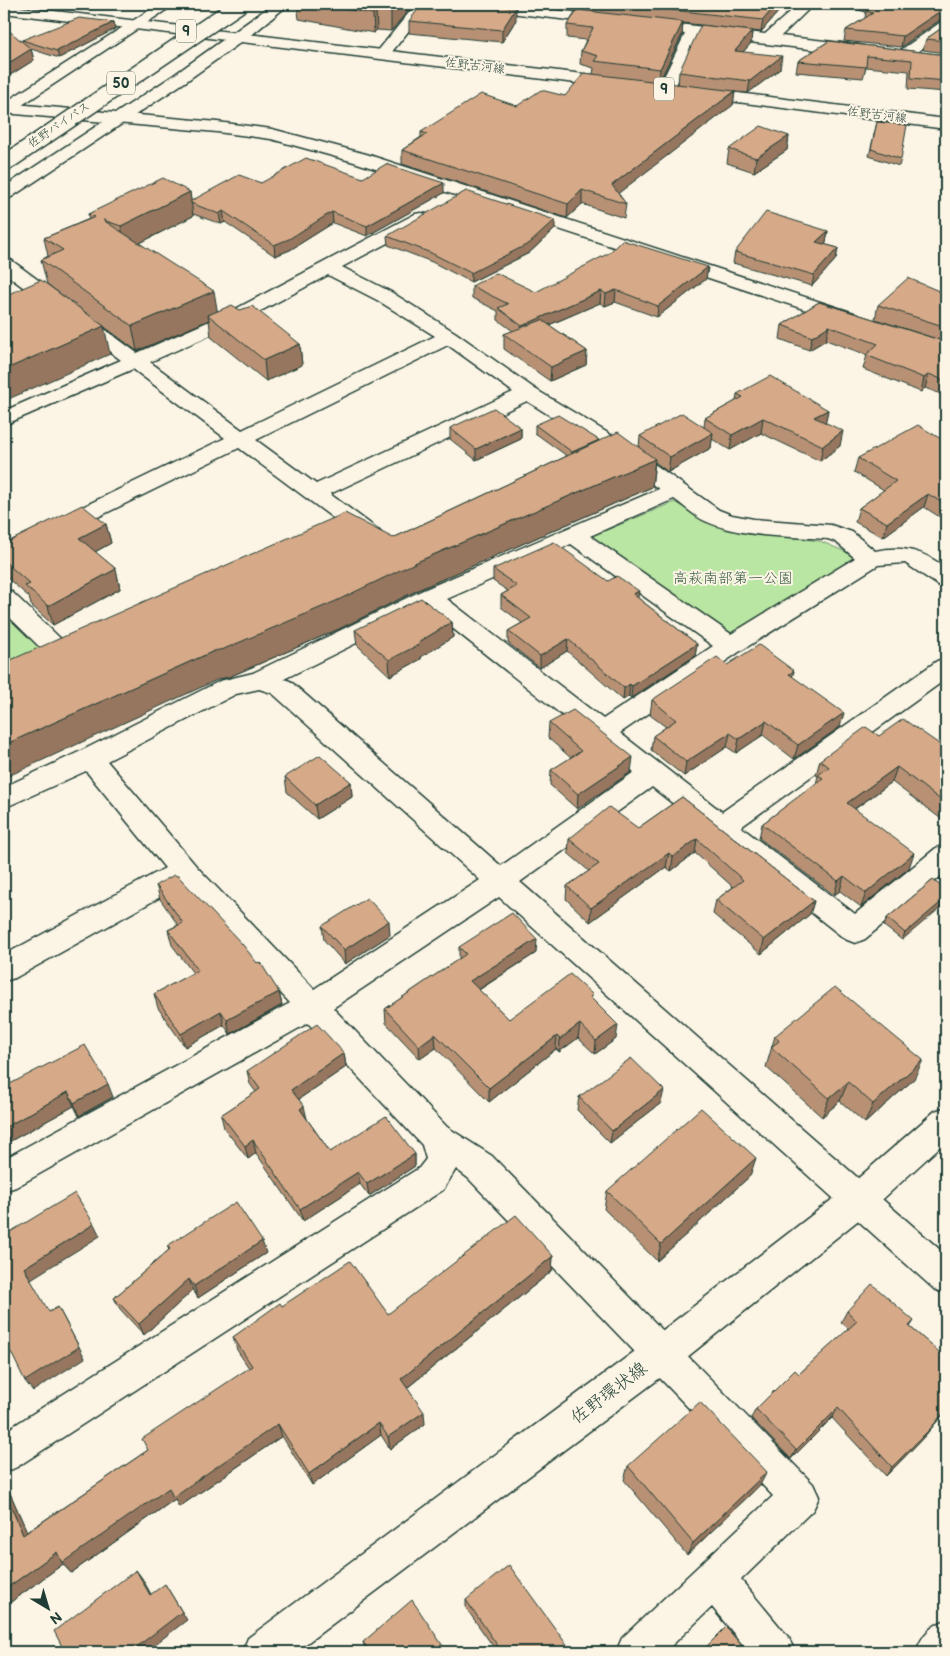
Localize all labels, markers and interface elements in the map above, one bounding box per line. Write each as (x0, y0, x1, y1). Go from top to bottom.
road number: 9 (176, 20, 196, 42)
street label: 佐野古河線 (444, 55, 506, 77)
road number: 50 (107, 72, 135, 95)
road number: 9 (654, 78, 674, 100)
street label: 佐野バイパス (25, 99, 93, 151)
street label: 佐野古河線 (846, 104, 908, 126)
park label: 高萩南部第一公園 (673, 569, 793, 588)
street label: 佐野環状線 (567, 1358, 651, 1428)
north arrow (22, 1584, 72, 1634)
text: N (46, 1608, 65, 1628)

